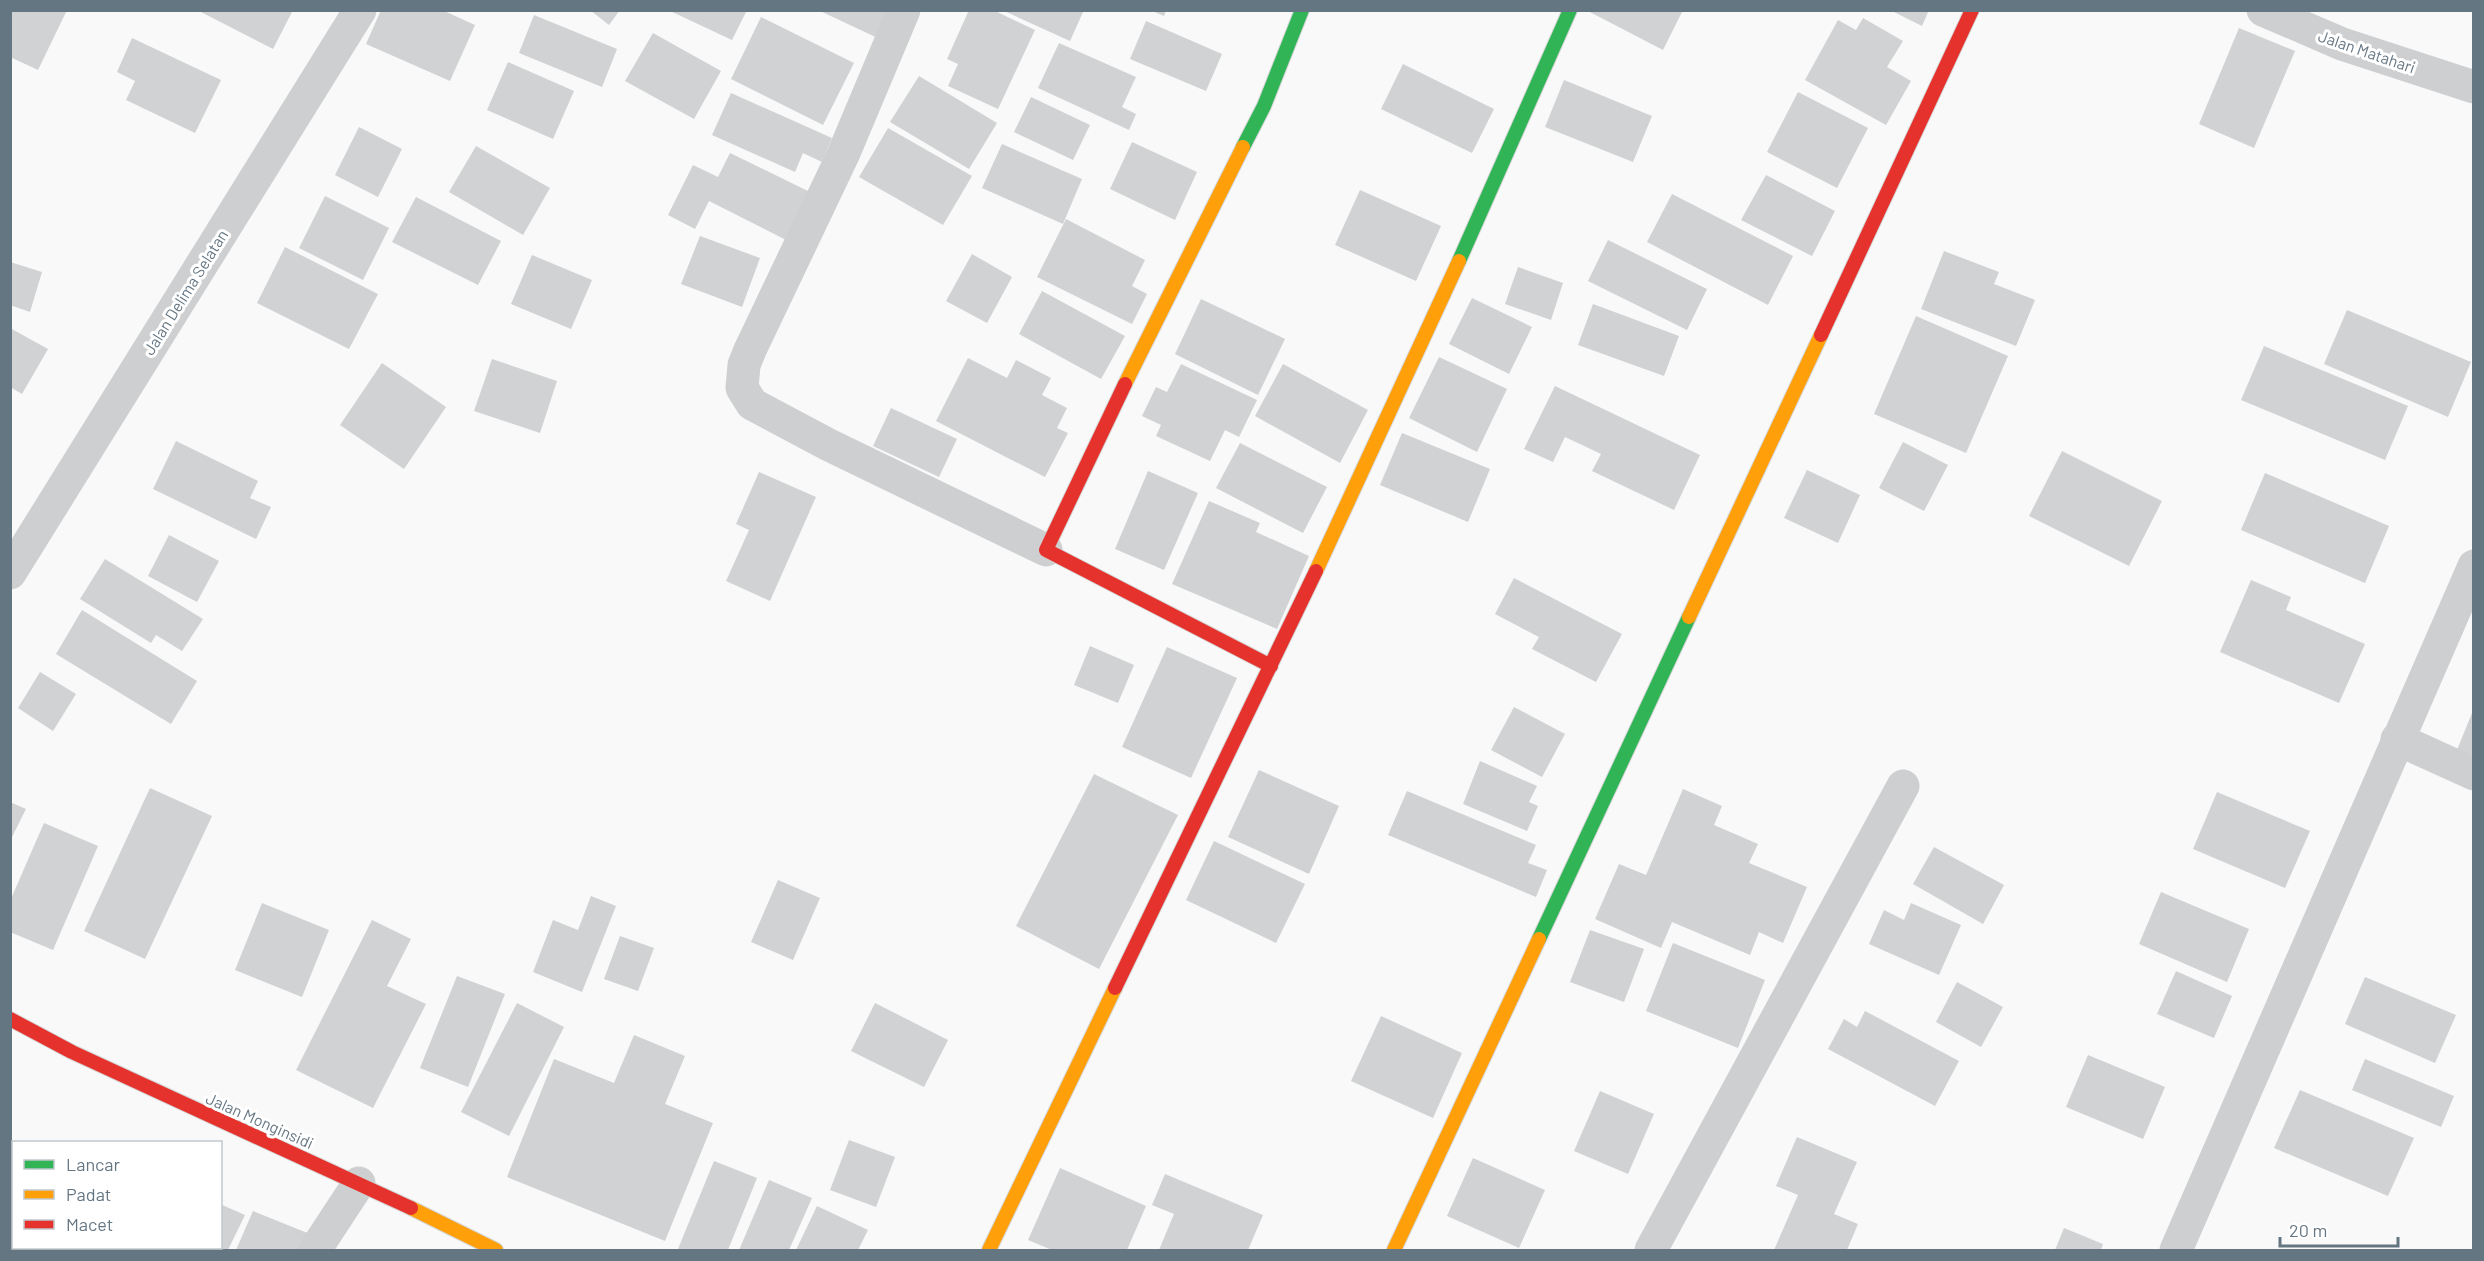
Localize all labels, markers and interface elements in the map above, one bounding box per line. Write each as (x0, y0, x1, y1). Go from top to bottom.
street label: Jalan Matahari (2316, 26, 2418, 76)
street label: Jalan Delima Selatan (139, 226, 231, 358)
street label: Jalan Monginsidi (203, 1088, 317, 1152)
legend (12, 1141, 222, 1249)
text: Lancar (66, 1153, 121, 1175)
text: Padat (66, 1183, 111, 1205)
scale bar (2280, 1210, 2398, 1248)
text: Macet (66, 1213, 113, 1235)
text: 20 m (2289, 1219, 2327, 1241)

